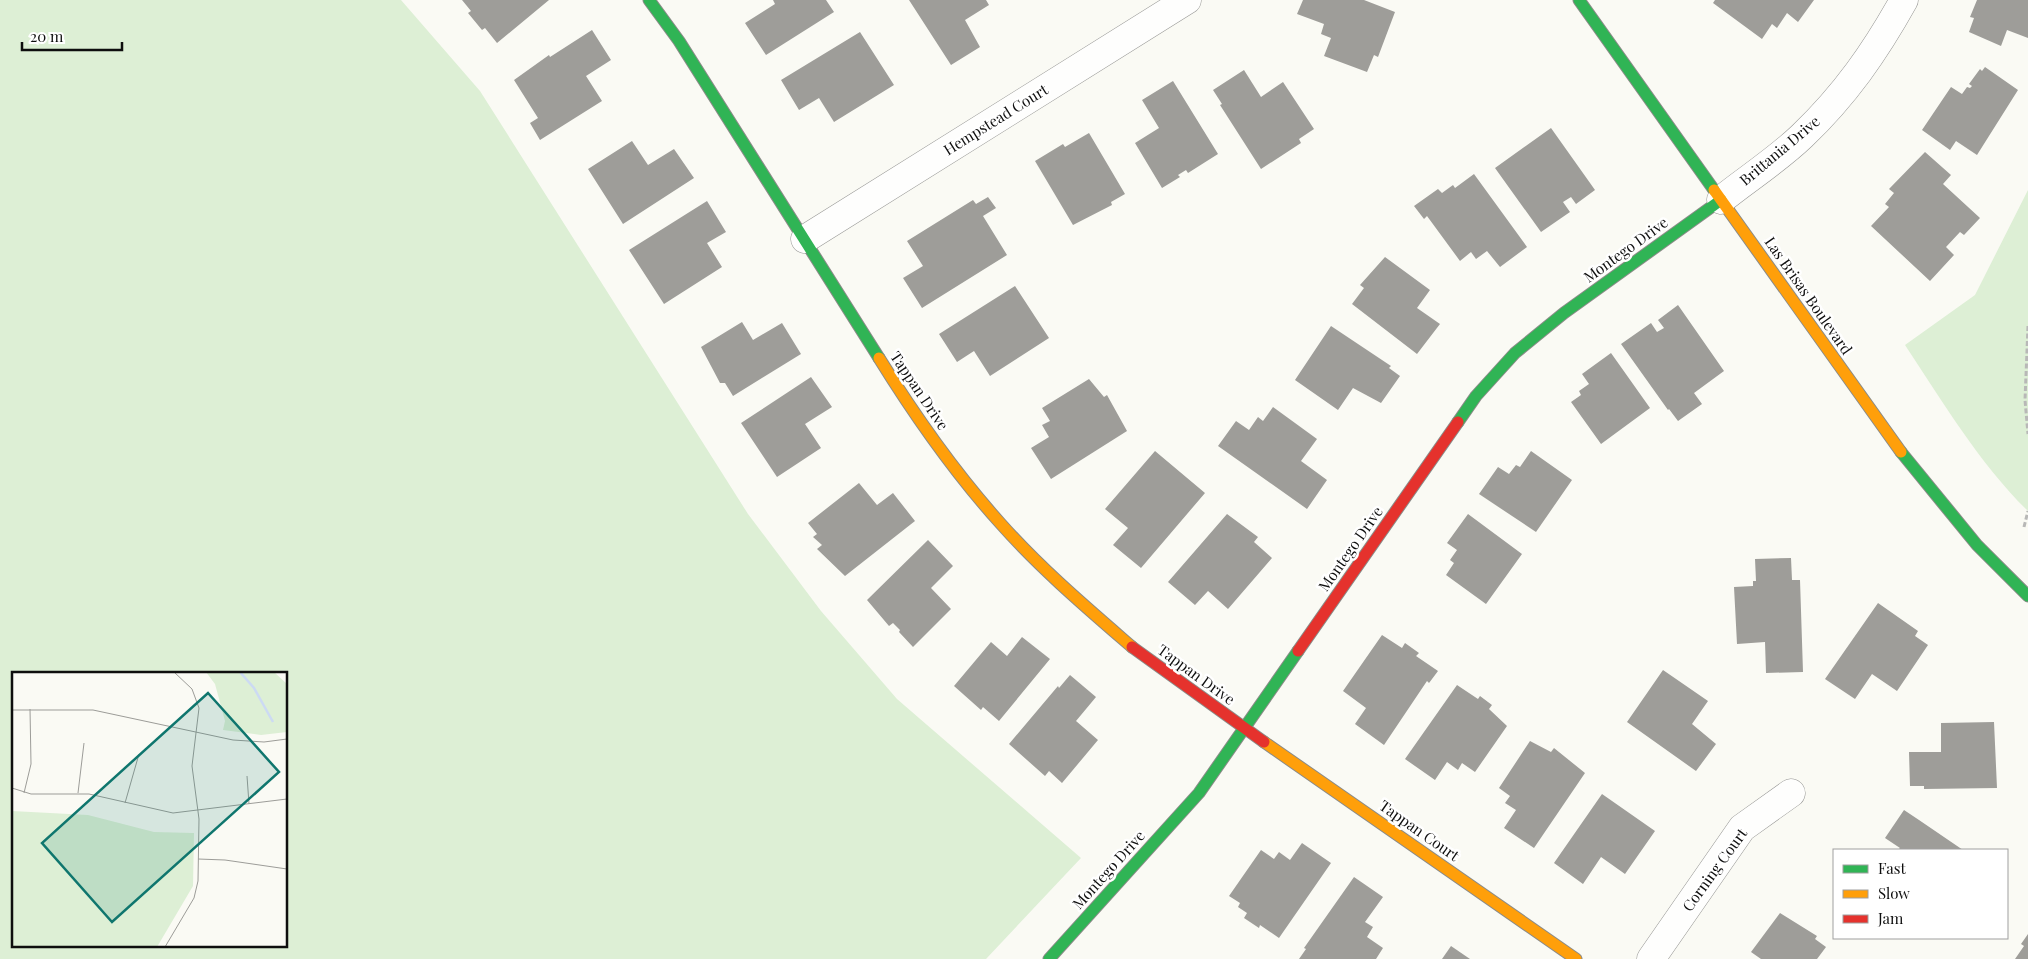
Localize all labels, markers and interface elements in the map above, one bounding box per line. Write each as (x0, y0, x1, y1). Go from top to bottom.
scale bar (22, 20, 122, 52)
text: 20 m (30, 26, 64, 46)
street label: Hempstead Court (940, 79, 1052, 159)
street label: Brittania Drive (1735, 111, 1824, 190)
street label: Montego Drive (1579, 212, 1671, 286)
street label: Las Brisas Boulevard (1761, 233, 1857, 359)
street label: Tappan Drive (886, 347, 954, 434)
street label: Montego Drive (1314, 502, 1387, 595)
street label: Tappan Drive (1154, 639, 1239, 709)
inset map (12, 672, 288, 946)
street label: Tappan Court (1376, 795, 1464, 866)
street label: Corning Court (1677, 823, 1752, 915)
street label: Montego Drive (1068, 826, 1149, 913)
legend (1833, 849, 2008, 939)
text: Fast (1878, 858, 1907, 878)
text: Slow (1878, 883, 1910, 903)
text: Jam (1877, 908, 1904, 928)

